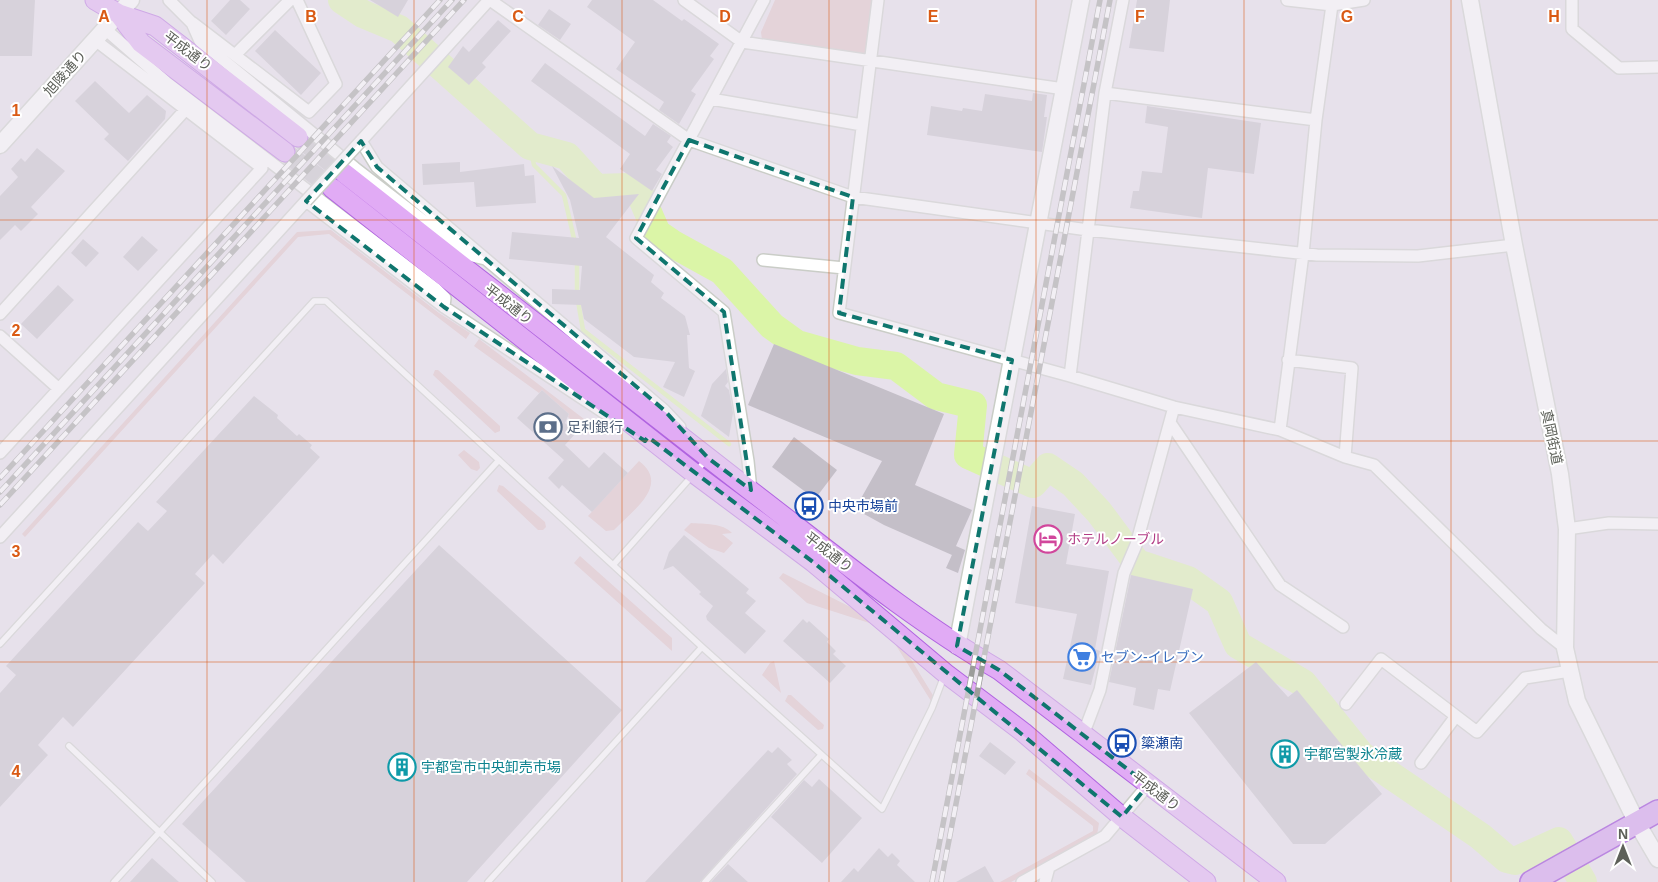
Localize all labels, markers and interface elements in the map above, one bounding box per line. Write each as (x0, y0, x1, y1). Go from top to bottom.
text: A (98, 8, 110, 25)
text: B (305, 8, 317, 25)
text: C (512, 8, 524, 25)
text: D (719, 8, 731, 25)
text: E (928, 8, 939, 25)
text: F (1135, 8, 1145, 25)
text: G (1341, 8, 1353, 25)
text: H (1548, 8, 1560, 25)
street label: 平成通り (161, 28, 215, 74)
street label: 旭陵通り (40, 47, 90, 99)
text: 1 (12, 102, 21, 119)
street label: 平成通り (482, 280, 536, 328)
text: 2 (12, 322, 21, 339)
street label: 真岡街道 (1538, 408, 1566, 466)
bank icon: 足利銀行 (533, 412, 563, 442)
place label: 足利銀行 (567, 419, 623, 435)
bus stop icon: 中央市場前 (794, 491, 824, 521)
place label: 中央市場前 (828, 498, 898, 514)
hotel icon: ホテルノーブル (1033, 524, 1063, 554)
street label: 平成通り (802, 528, 856, 576)
place label: ホテルノーブル (1067, 531, 1164, 547)
text: 3 (12, 543, 21, 560)
supermarket icon: セブン-イレブン (1067, 642, 1097, 672)
place label: セブン-イレブン (1101, 649, 1204, 665)
bus stop icon: 簗瀬南 (1107, 728, 1137, 758)
place label: 簗瀬南 (1141, 735, 1183, 751)
building icon: 宇都宮製氷冷蔵 (1270, 739, 1300, 769)
place label: 宇都宮製氷冷蔵 (1304, 746, 1402, 762)
building icon: 宇都宮市中央卸売市場 (387, 752, 417, 782)
place label: 宇都宮市中央卸売市場 (421, 759, 561, 775)
text: 4 (12, 763, 21, 780)
street label: 平成通り (1129, 768, 1183, 814)
north arrow (1598, 822, 1648, 872)
text: N (1618, 826, 1628, 842)

